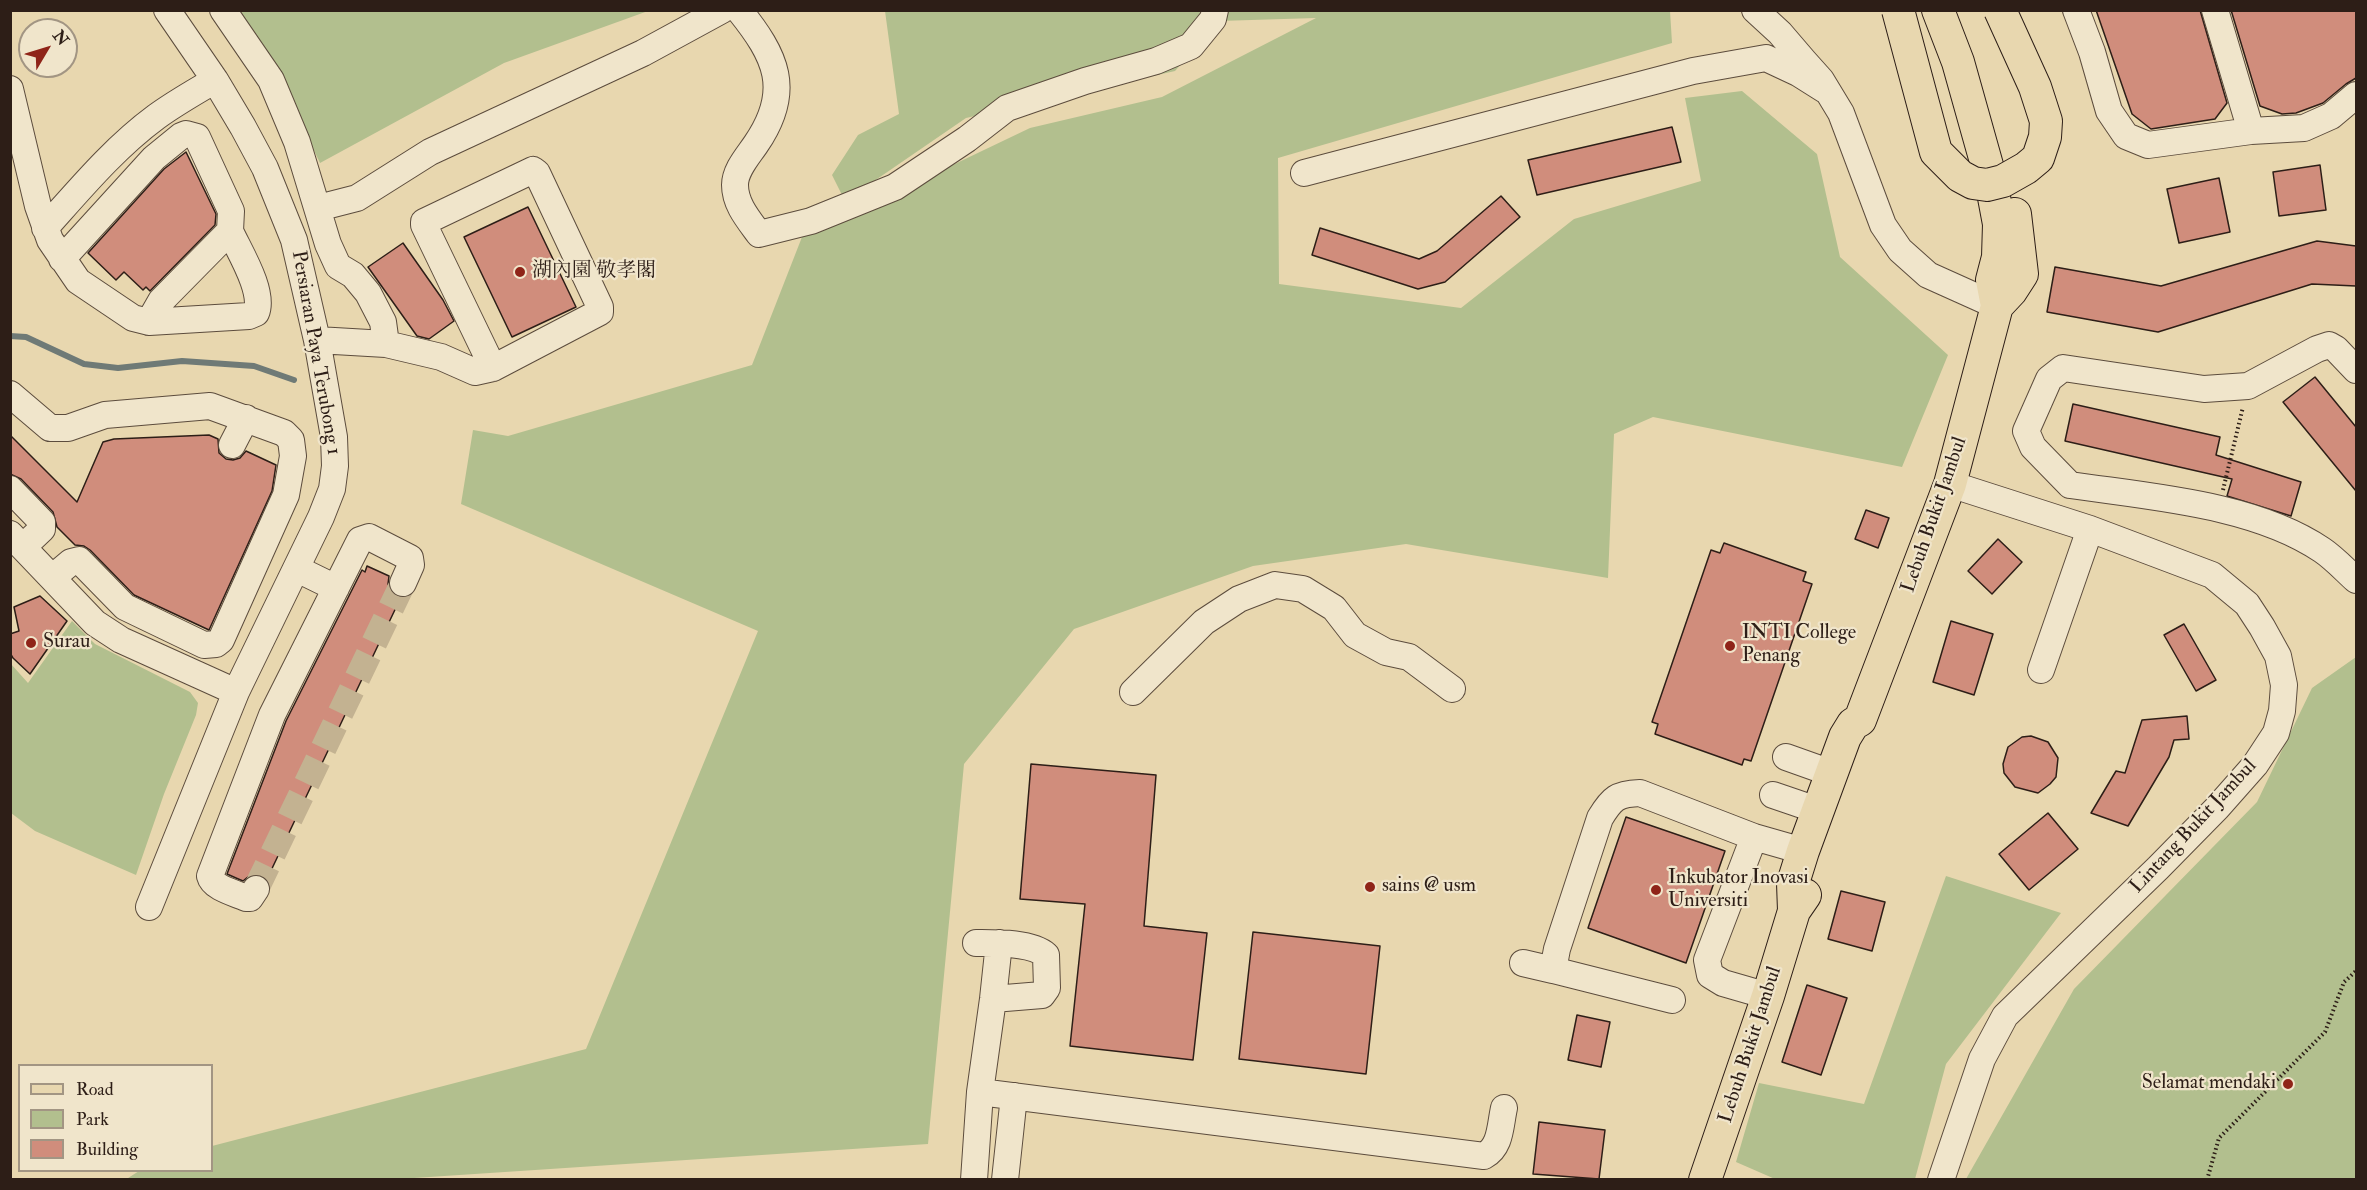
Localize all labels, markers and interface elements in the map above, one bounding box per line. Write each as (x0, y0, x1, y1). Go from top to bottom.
north arrow (18, 18, 78, 78)
text: N (48, 26, 73, 50)
street label: Persiaran Paya Terubong 1 (285, 249, 345, 457)
place label: 湖內園 敬孝閣 (532, 260, 656, 284)
marker: 湖內園 敬孝閣 (513, 265, 527, 279)
street label: Lebuh Bukit Jambul (1897, 434, 1973, 596)
place label: INTI College Penang (1742, 622, 1856, 669)
place label: Surau (43, 631, 90, 655)
marker: Surau (24, 636, 38, 650)
marker: INTI College Penang (1723, 639, 1737, 653)
street label: Lintang Bukit Jambul (2126, 755, 2262, 899)
place label: Inkubator Inovasi Universiti (1668, 867, 1809, 914)
place label: sains @ usm (1382, 875, 1476, 899)
marker: sains @ usm (1363, 880, 1377, 894)
marker: Inkubator Inovasi Universiti (1649, 883, 1663, 897)
street label: Lebuh Bukit Jambul (1714, 964, 1788, 1126)
legend (18, 1064, 213, 1172)
place label: Selamat mendaki (2142, 1072, 2276, 1096)
marker: Selamat mendaki (2281, 1077, 2295, 1091)
text: Road (76, 1078, 114, 1101)
text: Park (76, 1108, 109, 1131)
text: Building (76, 1138, 138, 1161)

